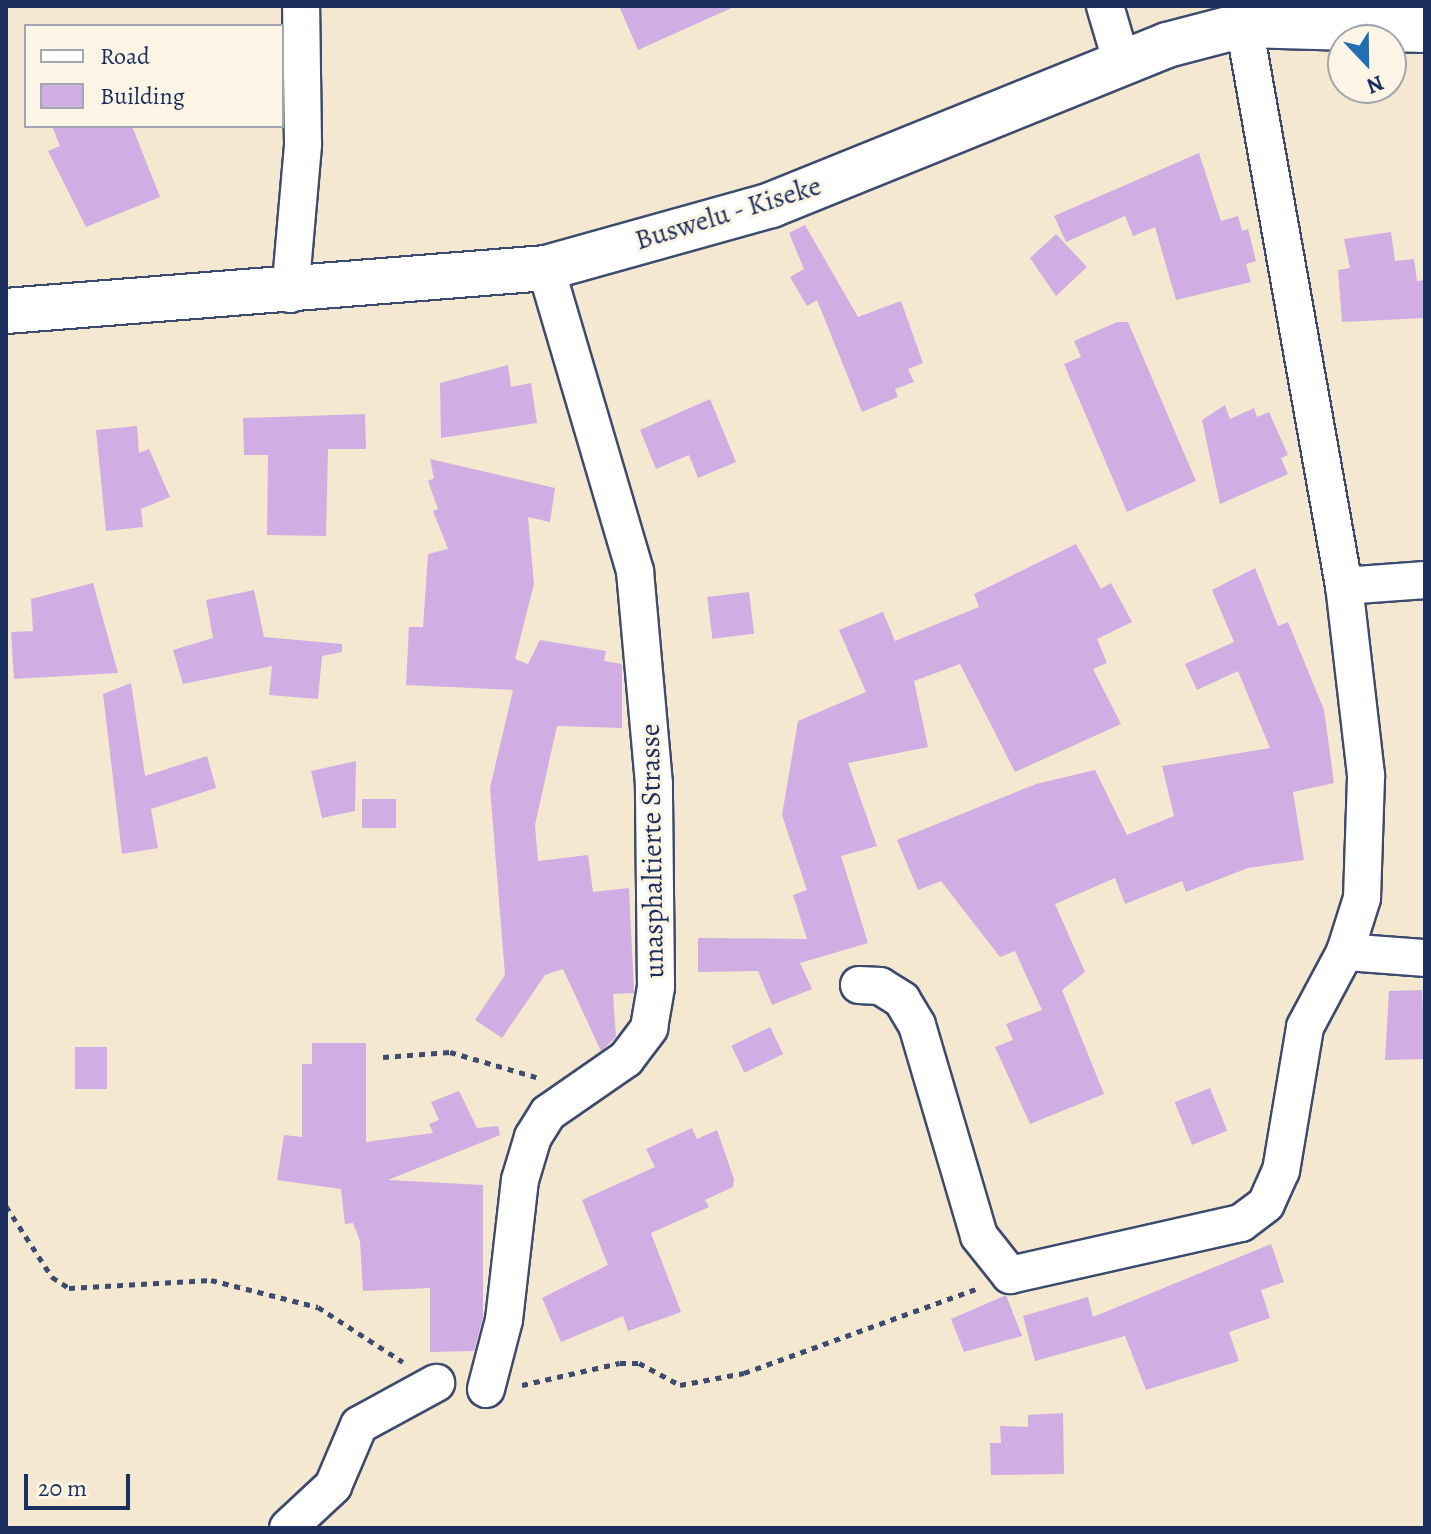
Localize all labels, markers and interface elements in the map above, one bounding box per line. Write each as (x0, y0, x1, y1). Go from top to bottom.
legend (24, 24, 284, 128)
north arrow (1327, 24, 1407, 104)
text: Road (100, 40, 150, 72)
text: N (1362, 67, 1388, 101)
text: Building (100, 80, 185, 112)
street label: Buswelu - Kiseke (630, 169, 826, 257)
street label: unasphaltierte Strasse (633, 723, 671, 979)
scale bar (28, 1458, 134, 1508)
text: 20 m (38, 1472, 87, 1504)

